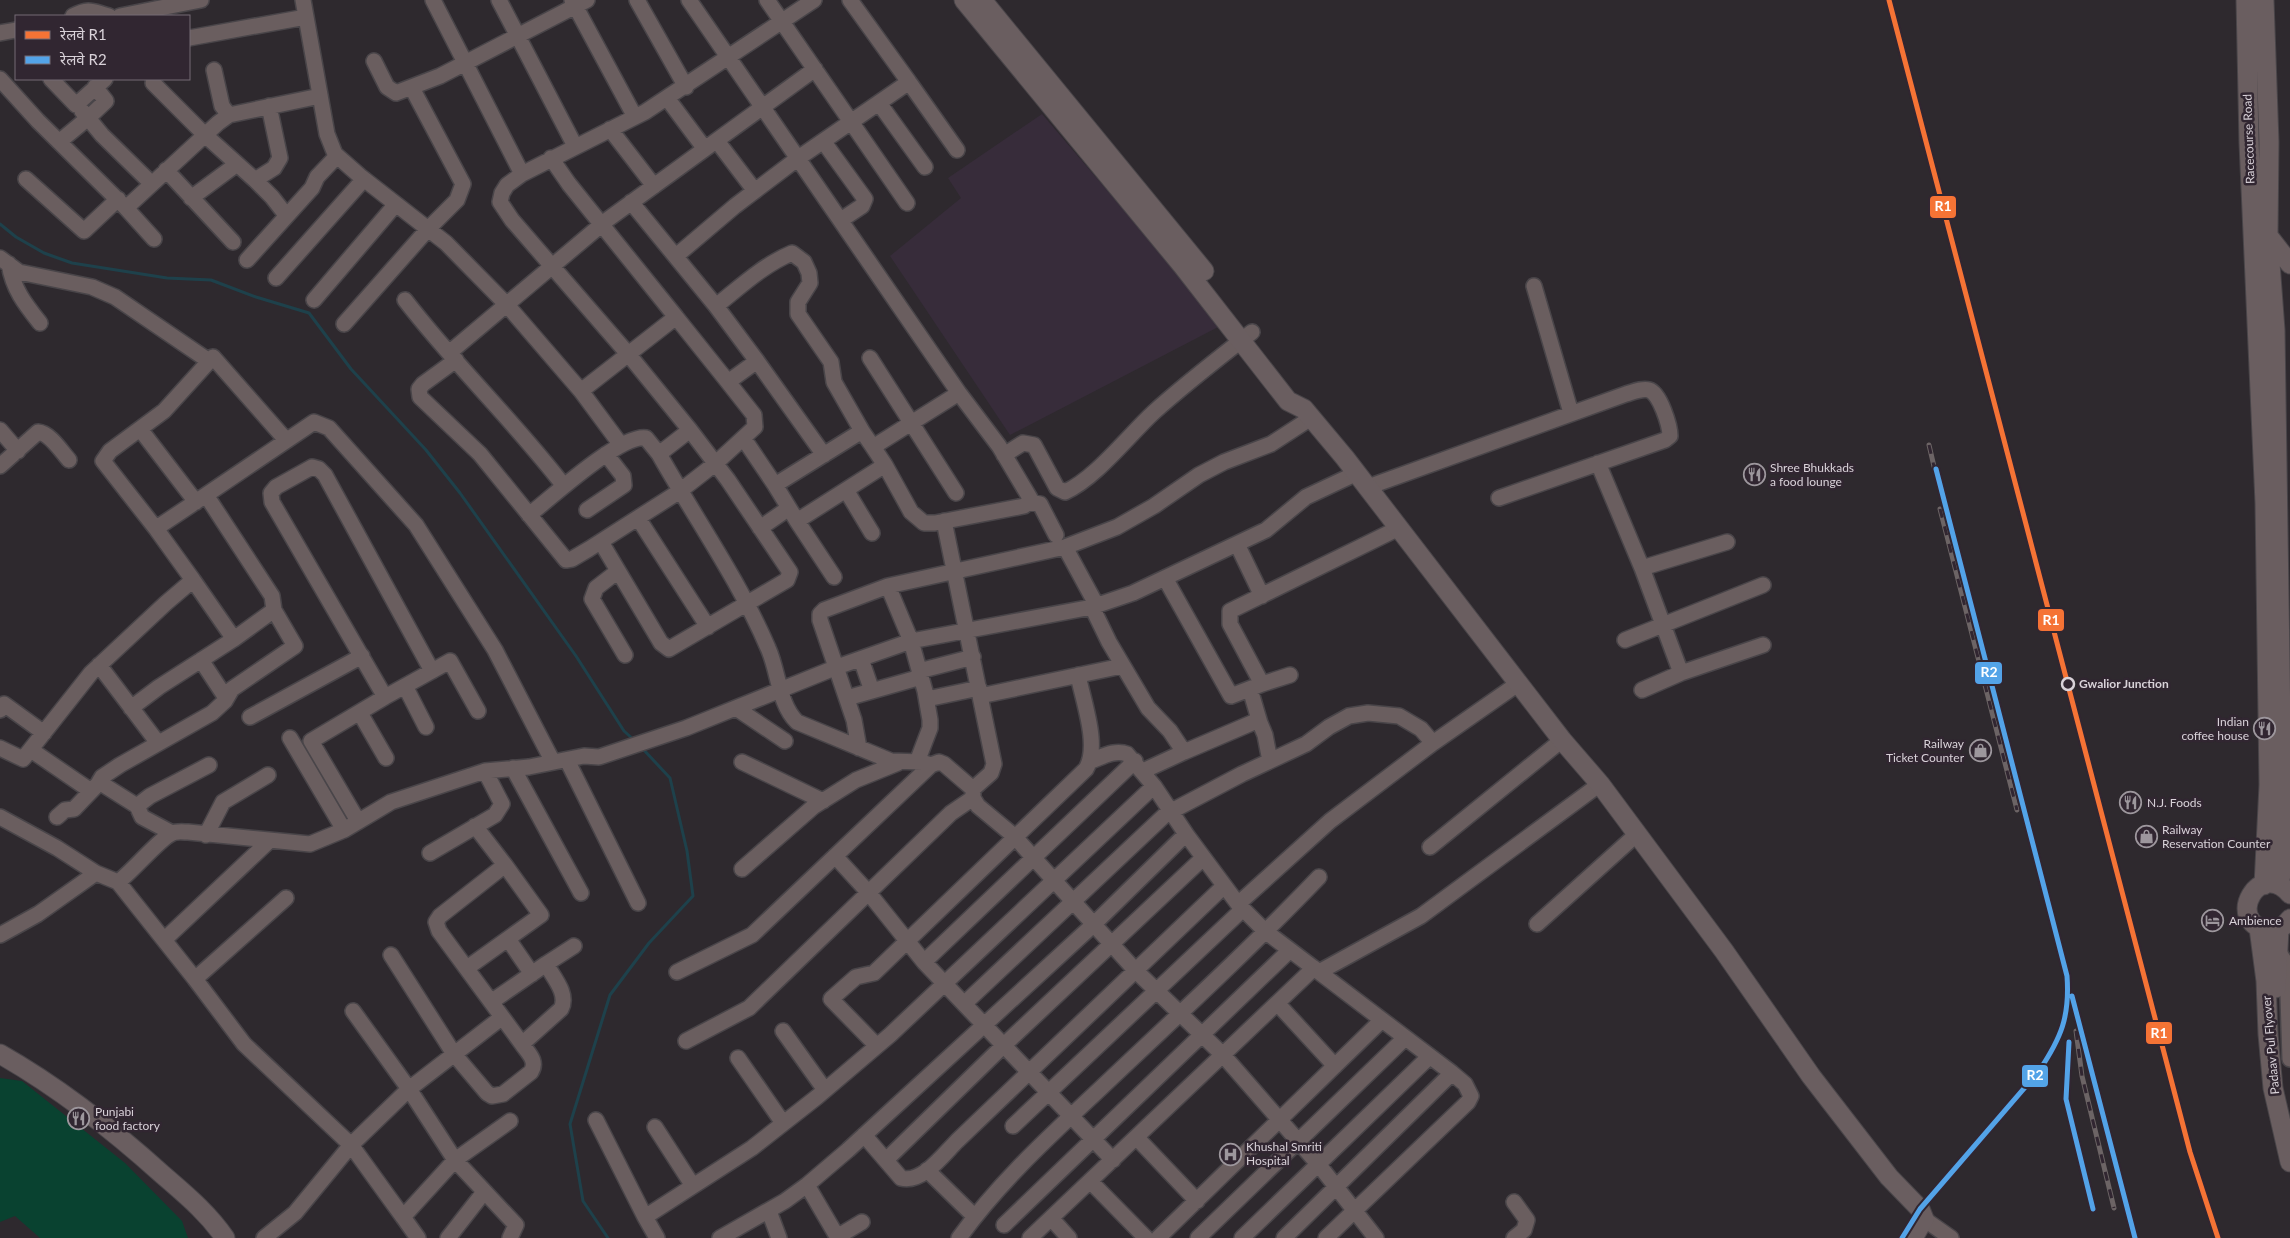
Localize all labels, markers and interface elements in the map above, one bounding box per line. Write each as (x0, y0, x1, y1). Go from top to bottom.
legend (15, 15, 190, 80)
text: रेलवे R1 (59, 25, 107, 43)
text: रेलवे R2 (59, 50, 107, 68)
street label: Racecourse Road (2239, 94, 2258, 184)
line badge: R1 (1929, 195, 1957, 219)
text: R1 (1934, 197, 1952, 214)
place label: Shree Bhukkads a food lounge (1770, 460, 1854, 489)
restaurant icon: Shree Bhukkads a food lounge (1742, 463, 1766, 487)
line badge: R1 (2037, 608, 2065, 632)
text: R1 (2042, 611, 2060, 628)
line badge: R2 (1974, 661, 2003, 685)
text: R2 (1980, 663, 1998, 680)
place label: Gwalior Junction (2079, 676, 2169, 691)
marker: Gwalior Junction (2061, 677, 2075, 691)
place label: Indian coffee house (2181, 714, 2249, 743)
restaurant icon: Indian coffee house (2253, 717, 2277, 741)
place label: Railway Ticket Counter (1886, 736, 1965, 765)
shop icon: Railway Ticket Counter (1968, 739, 1992, 763)
restaurant icon: N.J. Foods (2119, 791, 2143, 815)
place label: N.J. Foods (2147, 795, 2202, 810)
place label: Railway Reservation Counter (2162, 822, 2271, 851)
shop icon: Railway Reservation Counter (2134, 825, 2158, 849)
hotel icon: Ambience (2201, 909, 2225, 933)
place label: Ambience (2229, 913, 2282, 928)
street label: Padaav Pul Flyover (2259, 994, 2282, 1095)
line badge: R1 (2145, 1021, 2173, 1045)
text: R1 (2150, 1024, 2168, 1041)
line badge: R2 (2021, 1064, 2049, 1088)
text: R2 (2026, 1066, 2044, 1083)
place label: Punjabi food factory (95, 1104, 161, 1133)
restaurant icon: Punjabi food factory (67, 1107, 91, 1131)
place label: Khushal Smriti Hospital (1246, 1139, 1322, 1168)
hospital icon: Khushal Smriti Hospital (1218, 1142, 1242, 1166)

